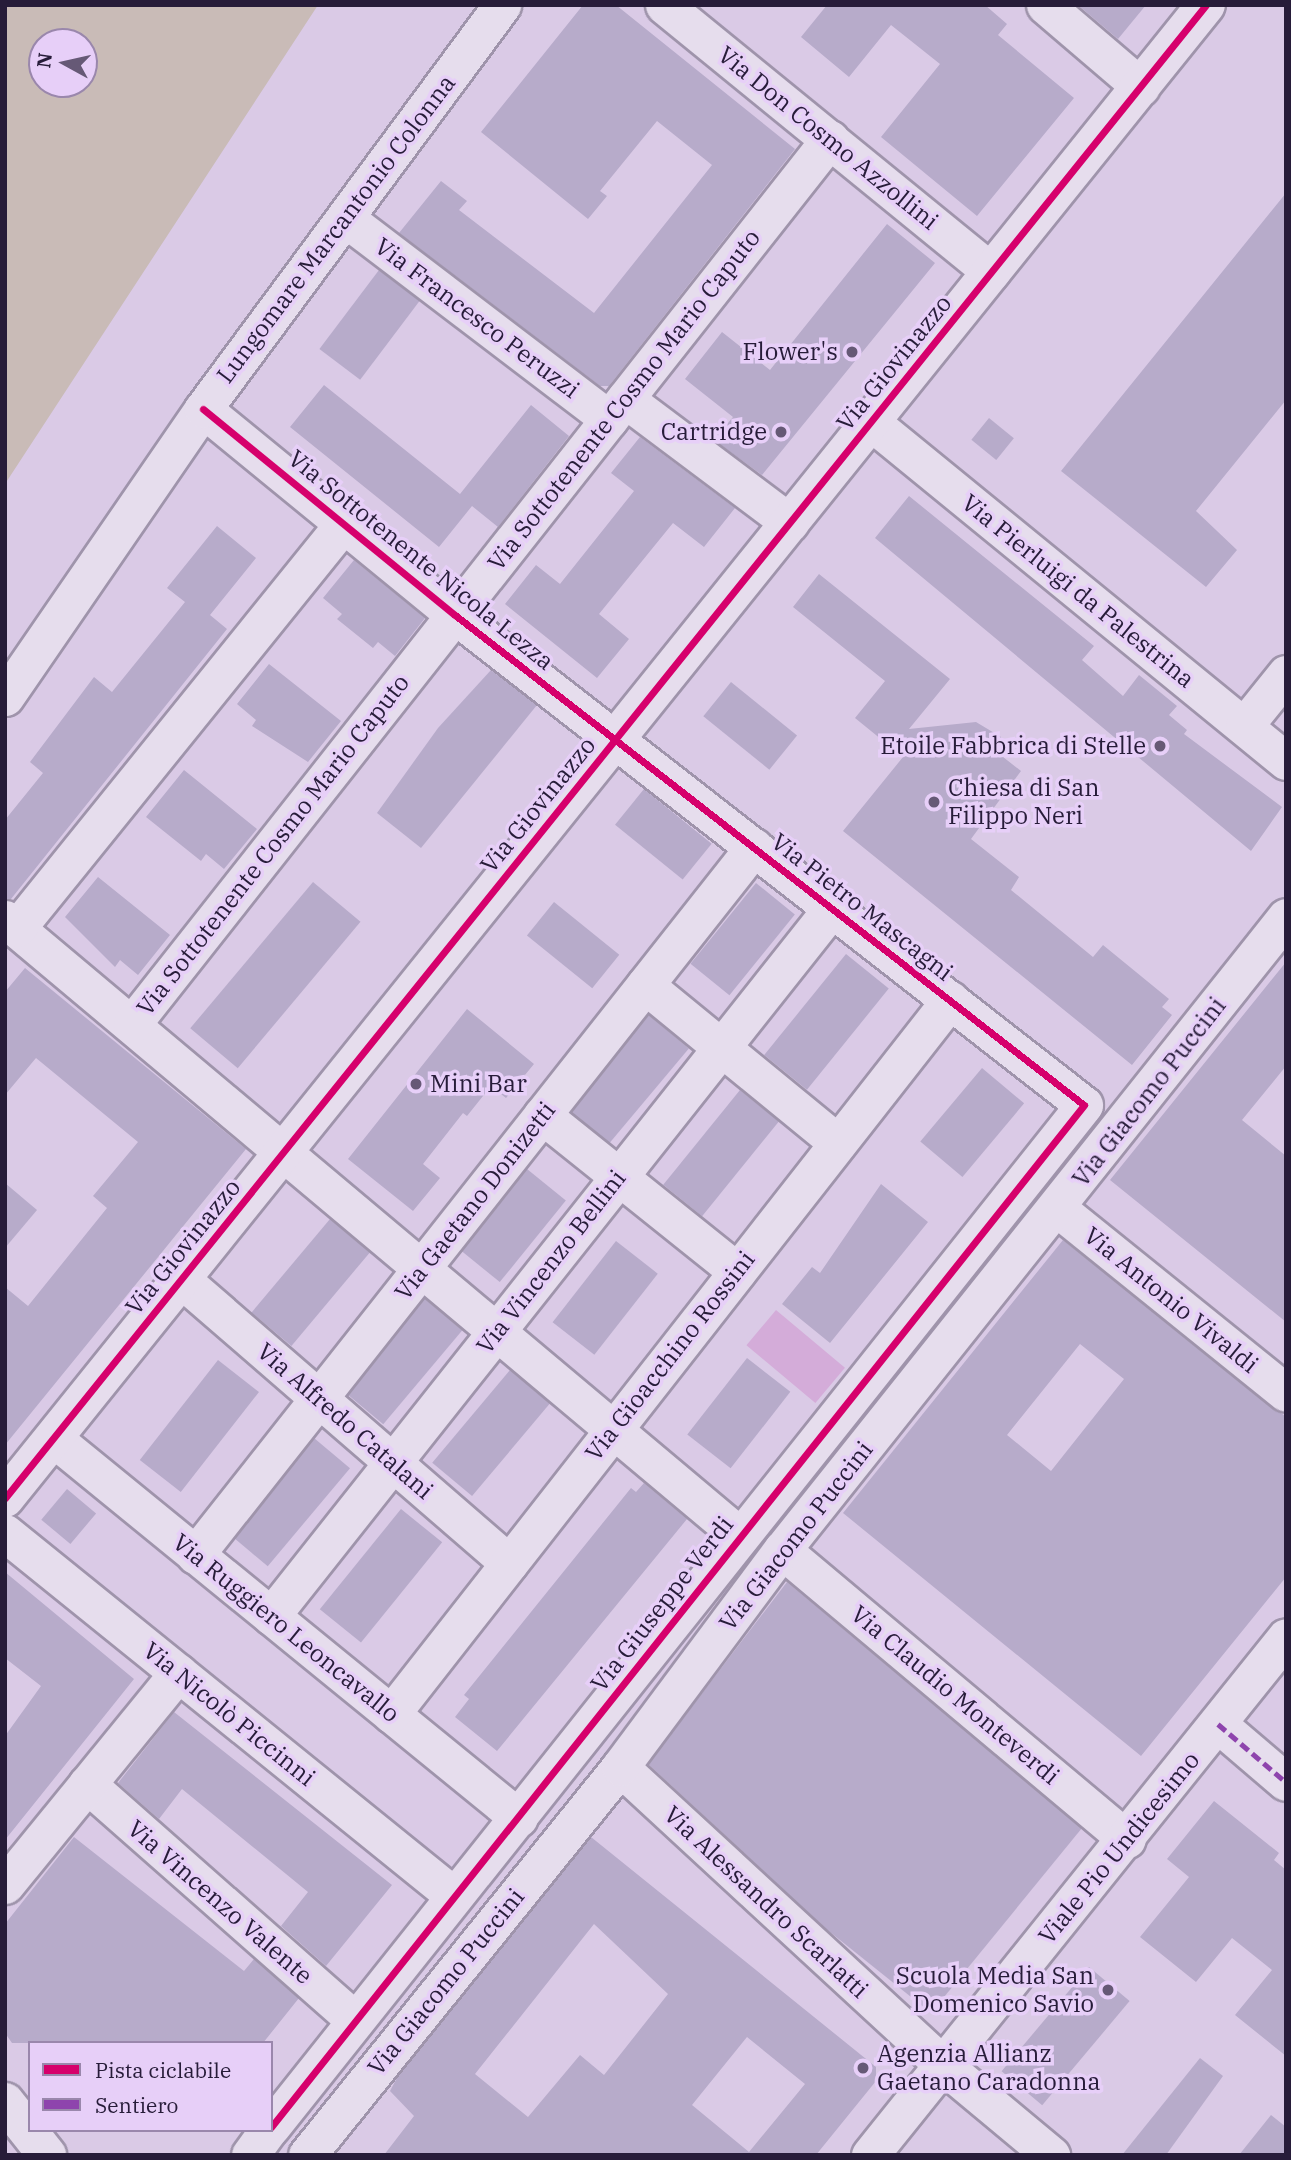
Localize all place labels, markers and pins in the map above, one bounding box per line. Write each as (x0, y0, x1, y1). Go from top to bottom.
place label: Flower's (743, 338, 838, 366)
marker: Flower's (844, 344, 860, 360)
place label: Cartridge (661, 418, 767, 446)
marker: Cartridge (773, 424, 789, 440)
place label: Etoile Fabbrica di Stelle (880, 732, 1146, 760)
marker: Etoile Fabbrica di Stelle (1152, 738, 1168, 754)
place label: Chiesa di San Filippo Neri (948, 774, 1100, 830)
marker: Chiesa di San Filippo Neri (926, 794, 942, 810)
place label: Mini Bar (430, 1070, 527, 1098)
marker: Mini Bar (408, 1076, 424, 1092)
place label: Scuola Media San Domenico Savio (896, 1962, 1094, 2018)
marker: Scuola Media San Domenico Savio (1100, 1982, 1116, 1998)
place label: Agenzia Allianz Gaetano Caradonna (877, 2040, 1101, 2096)
marker: Agenzia Allianz Gaetano Caradonna (855, 2060, 871, 2076)

